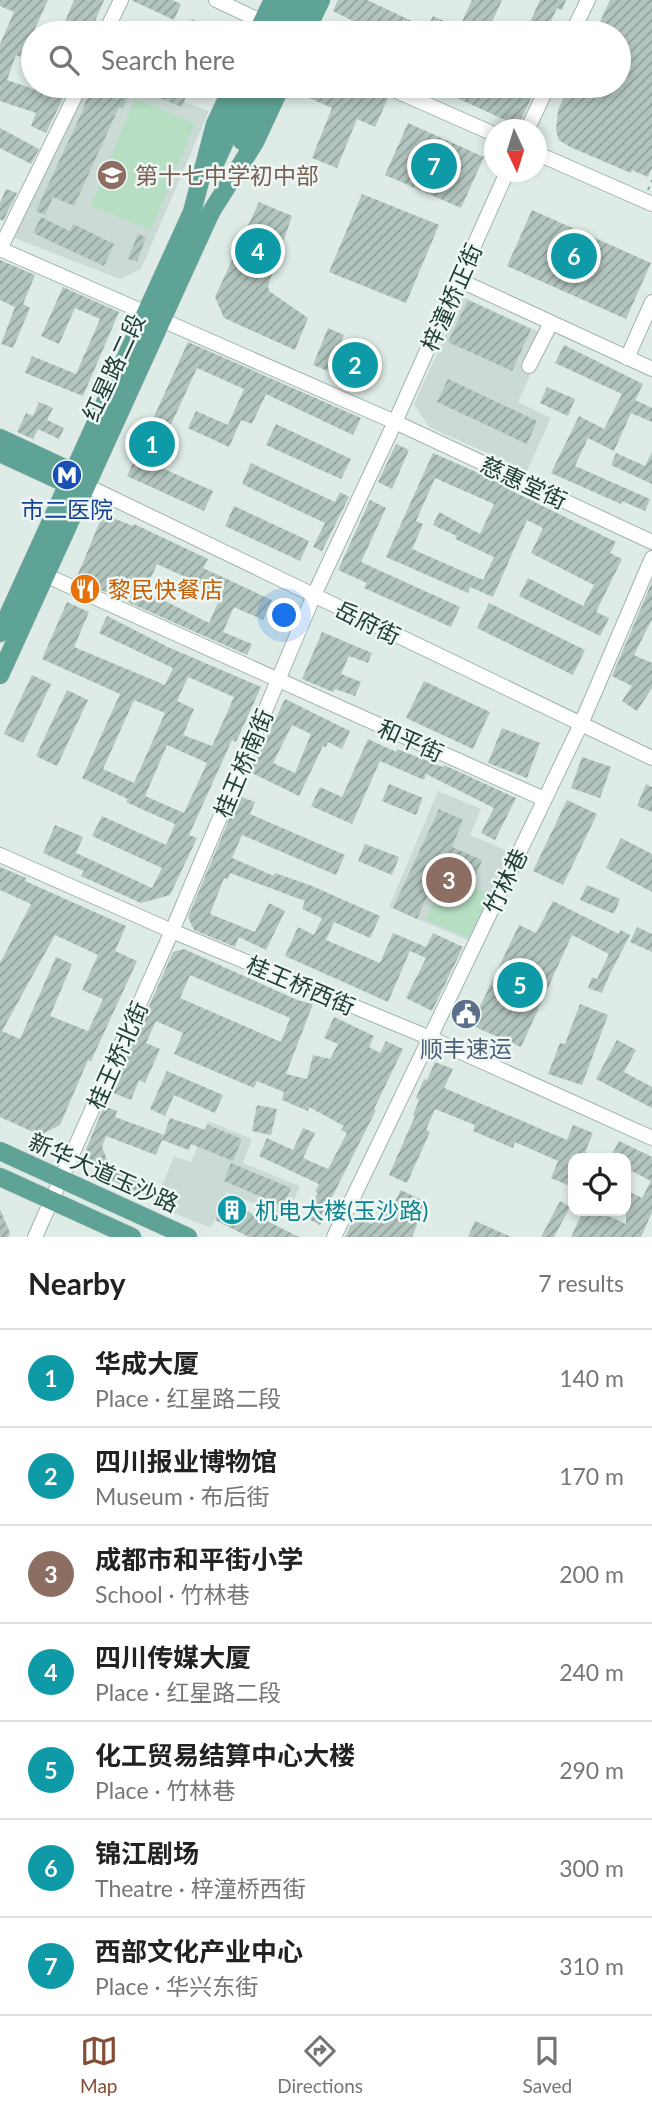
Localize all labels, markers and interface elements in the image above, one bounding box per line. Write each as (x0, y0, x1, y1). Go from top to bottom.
search box (21, 21, 631, 98)
icon: search (45, 41, 83, 79)
text: Search here (101, 44, 235, 76)
north arrow (484, 119, 547, 182)
pin: 7 (411, 140, 457, 192)
school or university icon: 第十七中学初中部 (95, 158, 129, 192)
place label: 第十七中学初中部 (135, 161, 319, 189)
pin: 4 (235, 225, 281, 277)
pin: 6 (551, 230, 597, 282)
street label: 梓潼桥正街 (415, 239, 487, 355)
street label: 红星路二段 (76, 309, 150, 425)
pin: 2 (332, 339, 378, 391)
pin: 1 (129, 418, 175, 470)
street label: 慈惠堂街 (476, 450, 572, 514)
metro station icon: 市二医院 (50, 458, 84, 492)
place label: 市二医院 (21, 495, 113, 523)
restaurant icon: 黎民快餐店 (68, 572, 102, 606)
place label: 黎民快餐店 (108, 575, 223, 603)
street label: 岳府街 (331, 594, 405, 650)
your location (267, 598, 301, 632)
street label: 桂王桥南街 (208, 705, 278, 821)
street label: 和平街 (374, 713, 448, 767)
street label: 竹林巷 (477, 844, 533, 918)
pin: 3 (426, 854, 472, 906)
street label: 桂王桥西街 (243, 950, 359, 1020)
pin: 5 (497, 959, 543, 1011)
street label: 桂王桥北街 (81, 997, 153, 1113)
public building icon: 顺丰速运 (449, 997, 483, 1031)
place label: 顺丰速运 (420, 1034, 512, 1062)
street label: 新华大道玉沙路 (25, 1126, 183, 1218)
map controls (568, 1153, 631, 1216)
button: locate (568, 1153, 631, 1216)
building icon: 机电大楼(玉沙路) (215, 1193, 249, 1227)
place label: 机电大楼(玉沙路) (255, 1196, 428, 1224)
text: Nearby (28, 1265, 126, 1301)
text: 7 results (538, 1269, 624, 1297)
text: 华成大厦 (95, 1347, 199, 1379)
text: 1 (44, 1364, 58, 1392)
text: 140 m (559, 1364, 624, 1392)
text: Place · 红星路二段 (95, 1384, 281, 1412)
text: 四川报业博物馆 (95, 1445, 277, 1477)
text: 2 (44, 1462, 58, 1490)
text: 170 m (559, 1462, 624, 1490)
text: Museum · 布后街 (95, 1482, 270, 1510)
text: 成都市和平街小学 (95, 1543, 303, 1575)
text: 3 (44, 1560, 58, 1588)
text: 200 m (559, 1560, 624, 1588)
text: School · 竹林巷 (95, 1580, 250, 1608)
text: 四川传媒大厦 (95, 1641, 251, 1673)
text: 4 (44, 1658, 58, 1686)
text: 240 m (559, 1658, 624, 1686)
text: Place · 红星路二段 (95, 1678, 281, 1706)
text: 化工贸易结算中心大楼 (95, 1739, 355, 1771)
text: 5 (44, 1756, 58, 1784)
text: 290 m (559, 1756, 624, 1784)
text: Place · 竹林巷 (95, 1776, 235, 1804)
text: 锦江剧场 (95, 1837, 199, 1869)
text: 6 (44, 1854, 58, 1882)
text: 300 m (559, 1854, 624, 1882)
text: Theatre · 梓潼桥西街 (95, 1874, 306, 1902)
text: 西部文化产业中心 (95, 1935, 303, 1967)
text: 7 (44, 1952, 58, 1980)
text: 310 m (559, 1952, 624, 1980)
text: Place · 华兴东街 (95, 1972, 258, 2000)
tab: Map (80, 2032, 118, 2097)
tab: Directions (277, 2032, 363, 2097)
tab: Saved (523, 2032, 572, 2097)

